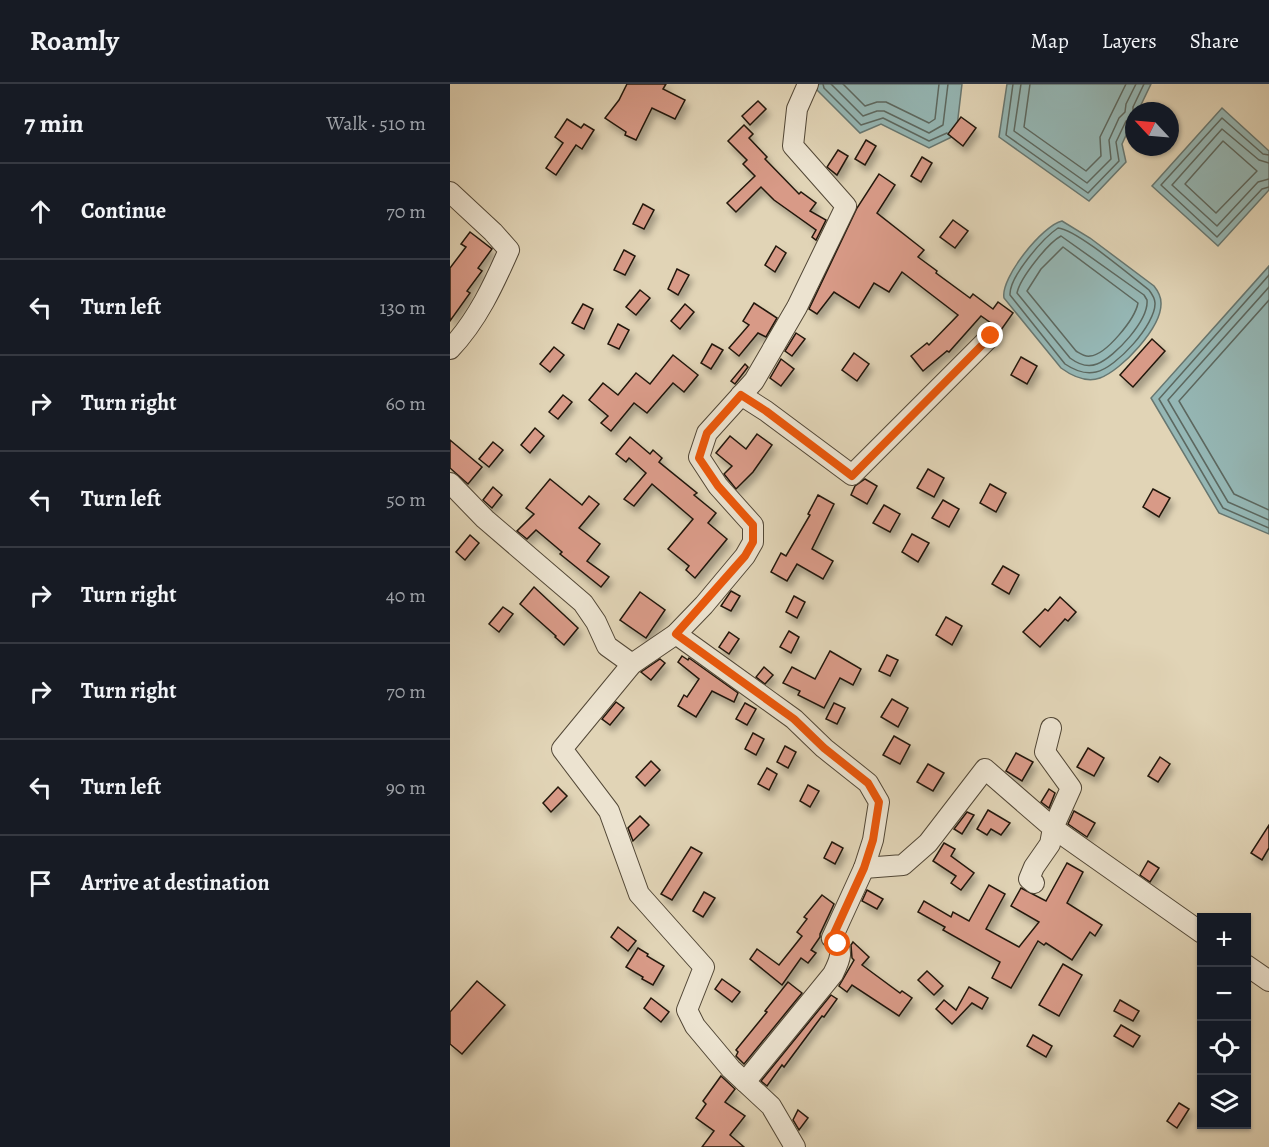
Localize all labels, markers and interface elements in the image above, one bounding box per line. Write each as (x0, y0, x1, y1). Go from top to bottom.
text: Roamly (30, 22, 119, 60)
text: Map (1030, 27, 1069, 55)
text: Layers (1102, 27, 1157, 55)
text: Share (1190, 27, 1239, 55)
north arrow (1125, 102, 1179, 156)
text: 7 min (24, 106, 84, 141)
text: Walk · 510 m (326, 110, 426, 137)
icon: ahead (24, 195, 57, 228)
text: Continue (81, 196, 166, 226)
text: 70 m (386, 198, 426, 225)
icon: left (24, 291, 57, 324)
text: Turn left (81, 292, 161, 322)
text: 130 m (380, 294, 426, 321)
route end (977, 322, 1003, 348)
icon: right (24, 387, 57, 420)
text: Turn right (81, 388, 177, 418)
text: 60 m (386, 390, 426, 417)
icon: left (24, 483, 57, 516)
text: Turn left (81, 484, 161, 514)
text: 50 m (386, 486, 426, 513)
icon: right (24, 579, 57, 612)
text: Turn right (81, 580, 177, 610)
text: 40 m (386, 582, 426, 609)
icon: right (24, 675, 57, 708)
text: Turn right (81, 676, 177, 706)
text: 70 m (386, 678, 426, 705)
icon: left (24, 771, 57, 804)
text: Turn left (81, 772, 161, 802)
text: 90 m (386, 774, 426, 801)
icon: arrive (24, 867, 57, 900)
text: Arrive at destination (81, 868, 270, 898)
map controls (1197, 913, 1251, 1129)
button: + (1197, 913, 1251, 967)
route start (824, 930, 850, 956)
button: − (1197, 967, 1251, 1021)
button: locate (1197, 1021, 1251, 1075)
button: layers (1197, 1075, 1251, 1129)

